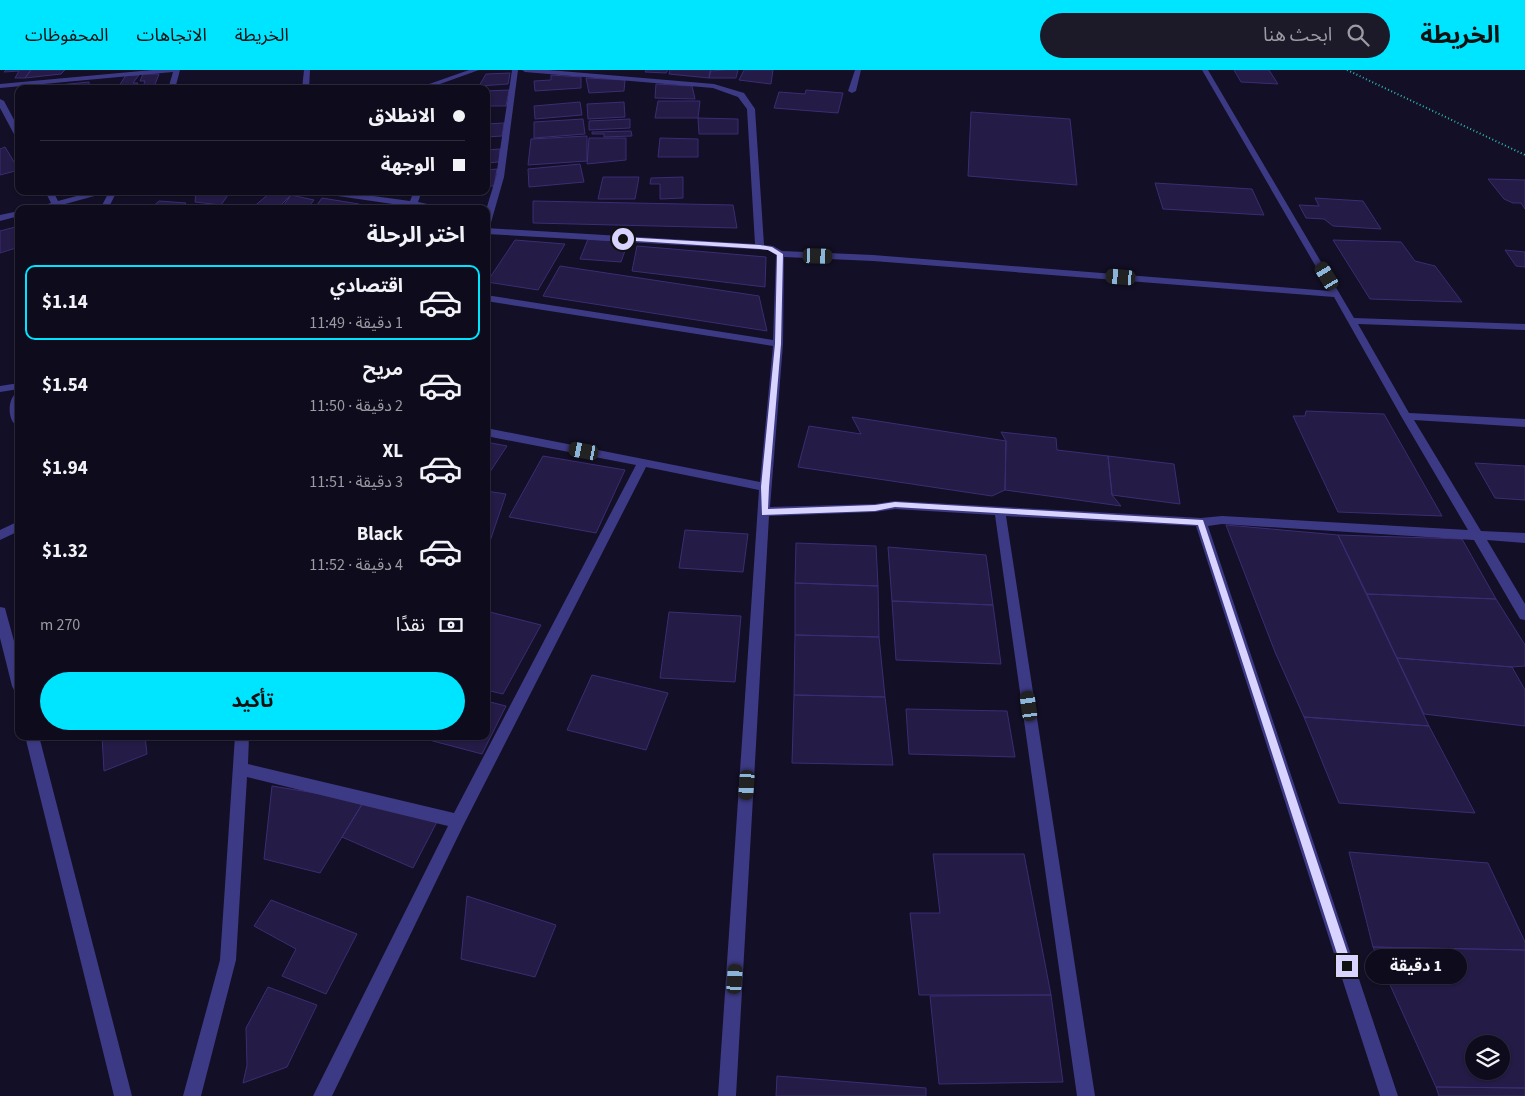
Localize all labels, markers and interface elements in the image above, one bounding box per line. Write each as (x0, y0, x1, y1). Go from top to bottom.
search box (1040, 13, 1390, 58)
text: الخريطة (1420, 18, 1500, 53)
icon: search (1344, 21, 1372, 49)
text: ابحث هنا (1263, 22, 1332, 49)
text: المحفوظات (25, 23, 109, 48)
text: الاتجاهات (137, 23, 207, 48)
text: الخريطة (235, 23, 289, 48)
text: الانطلاق (369, 103, 435, 130)
text: الوجهة (381, 152, 435, 179)
text: اختر الرحلة (367, 219, 465, 251)
route start (612, 228, 634, 250)
car (802, 248, 833, 264)
car (1312, 259, 1341, 293)
car (1105, 268, 1136, 286)
text: اقتصادي (330, 273, 403, 300)
icon: car (418, 280, 463, 325)
text: $1.14 (42, 289, 88, 316)
text: 1 دقيقة · 11:49 (309, 312, 403, 334)
text: مريح (363, 356, 403, 383)
icon: car (418, 363, 463, 408)
text: $1.54 (42, 372, 88, 399)
text: 2 دقيقة · 11:50 (309, 395, 403, 417)
text: XL (382, 438, 403, 465)
car (567, 441, 600, 461)
icon: car (418, 446, 463, 491)
text: $1.94 (42, 455, 88, 482)
text: 3 دقيقة · 11:51 (309, 471, 403, 493)
text: Black (357, 521, 403, 548)
icon: car (418, 529, 463, 574)
text: $1.32 (42, 538, 88, 565)
text: 4 دقيقة · 11:52 (309, 554, 403, 576)
icon: cash (437, 611, 465, 639)
text: نقدًا (396, 612, 425, 639)
text: 270 m (40, 614, 80, 636)
button: تأكيد (40, 672, 465, 730)
car (1019, 690, 1038, 722)
car (738, 770, 755, 800)
callout: 1 دقيقة (1364, 948, 1467, 984)
route end (1336, 955, 1358, 977)
text: 1 دقيقة (1390, 955, 1442, 977)
car (726, 964, 743, 994)
map controls (1465, 1035, 1510, 1080)
button: layers (1465, 1035, 1510, 1080)

